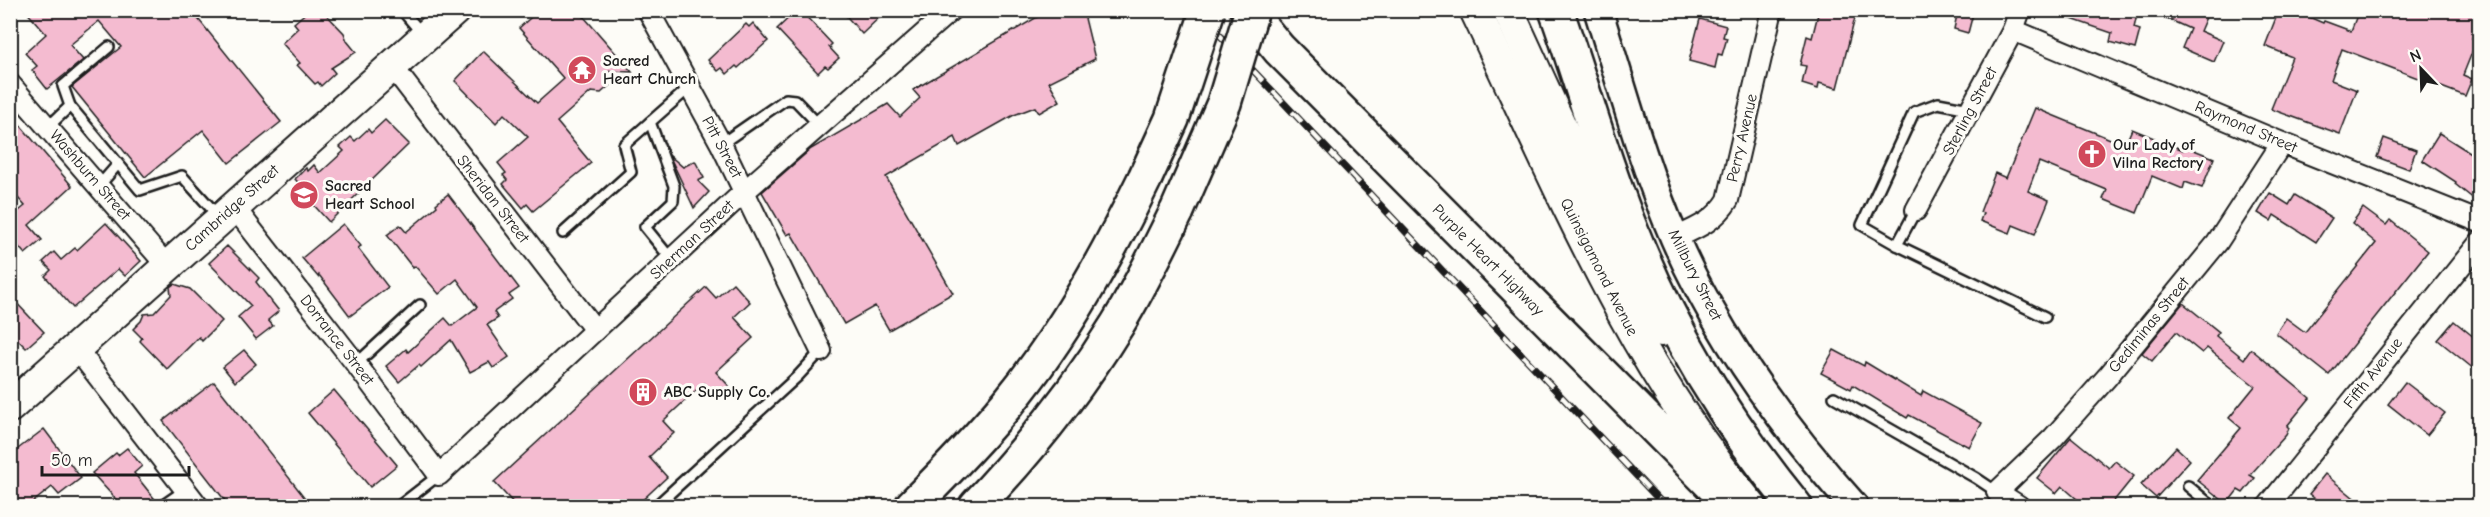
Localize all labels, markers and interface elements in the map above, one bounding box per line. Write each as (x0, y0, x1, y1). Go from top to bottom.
north arrow (2391, 39, 2451, 99)
text: N (2407, 46, 2424, 66)
place label: Sacred Heart Church (603, 52, 696, 88)
temple icon: Sacred Heart Church (566, 54, 598, 86)
street label: Sterling Street (1939, 63, 2001, 158)
street label: Perry Avenue (1723, 92, 1761, 184)
street label: Raymond Street (2192, 97, 2300, 157)
street label: Pitt Street (698, 113, 746, 181)
street label: Washburn Street (46, 126, 134, 224)
place label: Our Lady of Vilna Rectory (2113, 136, 2204, 172)
church icon: Our Lady of Vilna Rectory (2076, 138, 2108, 170)
street label: Sheridan Street (453, 152, 533, 247)
street label: Cambridge Street (181, 161, 283, 255)
place label: Sacred Heart School (325, 177, 415, 213)
school or university icon: Sacred Heart School (288, 179, 320, 211)
street label: Quinsigamond Avenue (1556, 195, 1642, 339)
street label: Sherman Street (647, 196, 738, 283)
street label: Purple Heart Highway (1429, 201, 1548, 320)
street label: Millbury Street (1664, 226, 1726, 324)
street label: Gediminas Street (2105, 273, 2193, 376)
street label: Dorrance Street (296, 291, 378, 389)
street label: Fifth Avenue (2340, 334, 2406, 412)
building icon: ABC Supply Co. (627, 376, 659, 408)
place label: ABC Supply Co. (664, 383, 769, 401)
scale bar (42, 439, 189, 477)
text: 50 m (51, 450, 93, 471)

